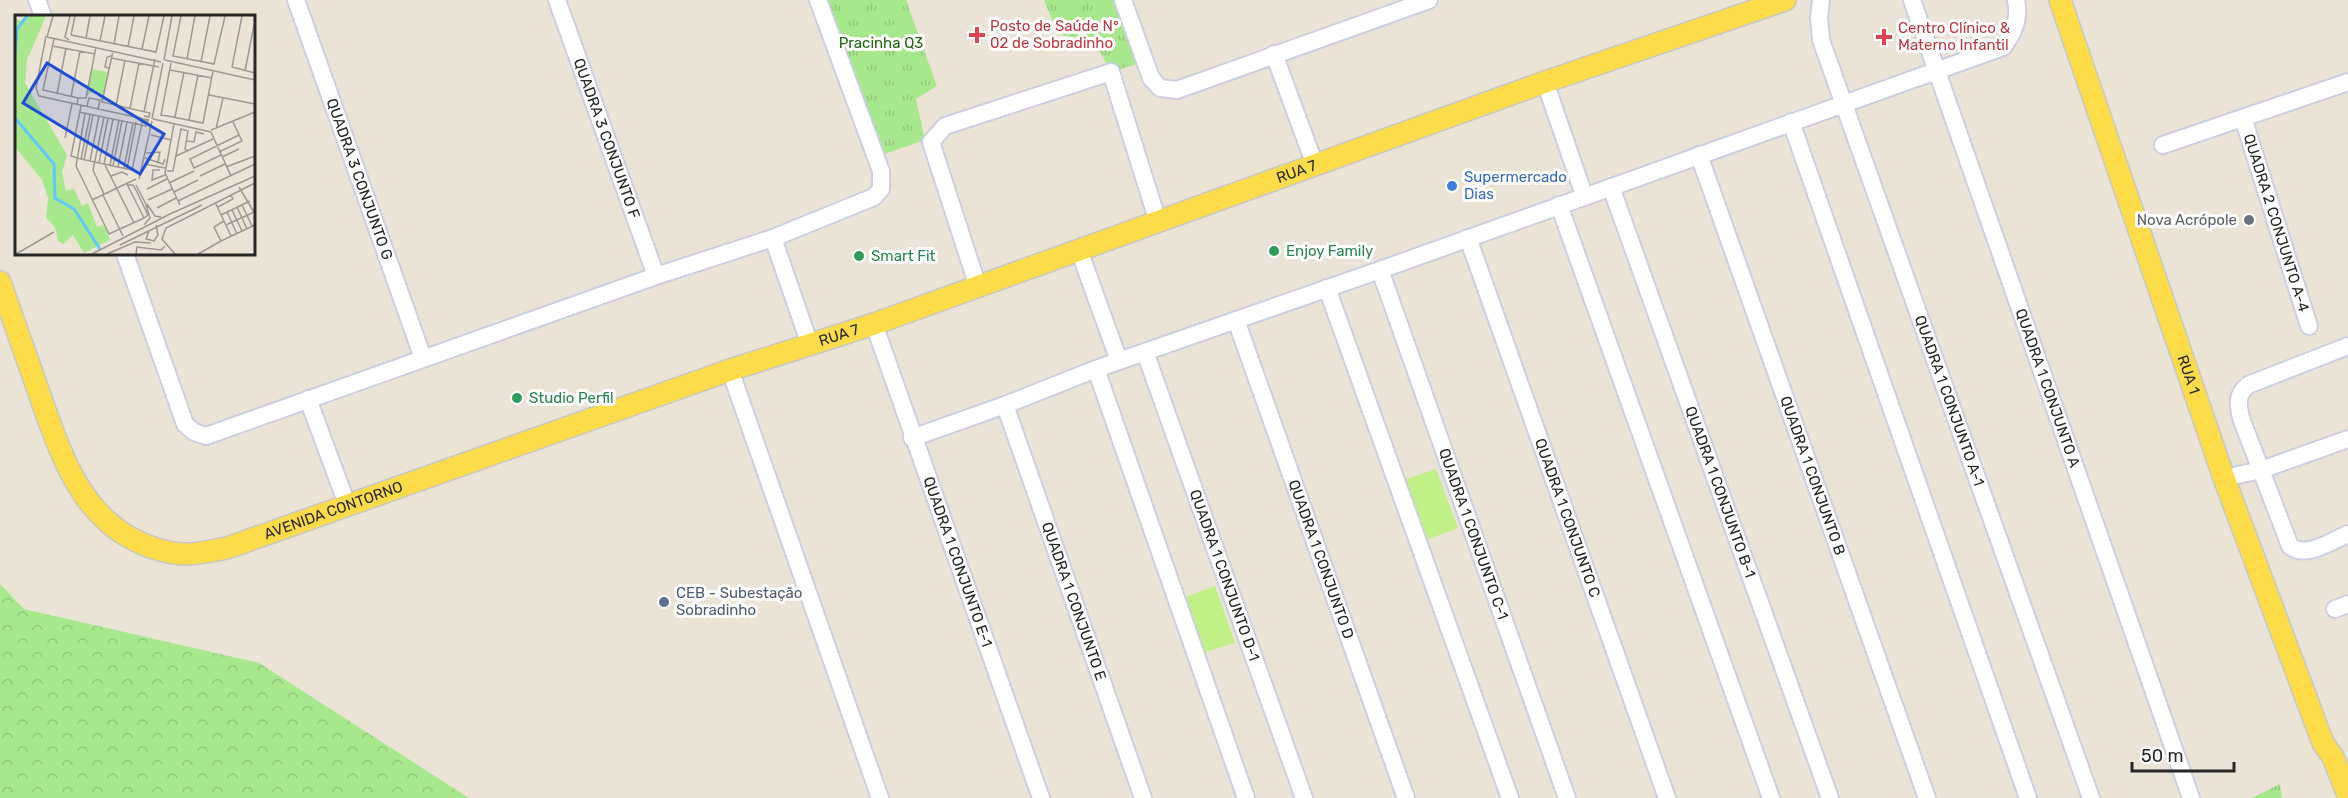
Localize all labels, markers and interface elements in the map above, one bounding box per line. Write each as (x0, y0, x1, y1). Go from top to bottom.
inset map (15, 15, 255, 255)
place label: Posto de Saúde N° 02 de Sobradinho (990, 17, 1119, 52)
place label: Centro Clínico & Materno Infantil (1898, 19, 2011, 54)
marker: Posto de Saúde N° 02 de Sobradinho (968, 26, 986, 44)
marker: Centro Clínico & Materno Infantil (1875, 28, 1893, 46)
park label: Pracinha Q3 (839, 34, 923, 52)
street label: QUADRA 3 CONJUNTO F (570, 56, 644, 221)
street label: QUADRA 3 CONJUNTO G (323, 96, 396, 262)
street label: QUADRA 2 CONJUNTO A-4 (2240, 132, 2313, 314)
street label: RUA 7 (1274, 156, 1319, 187)
place label: Supermercado Dias (1464, 168, 1567, 203)
marker: Supermercado Dias (1445, 179, 1459, 193)
place label: Nova Acrópole (2137, 211, 2237, 229)
marker: Nova Acrópole (2242, 213, 2256, 227)
place label: Enjoy Family (1286, 242, 1373, 260)
marker: Enjoy Family (1267, 244, 1281, 258)
place label: Smart Fit (871, 247, 936, 265)
marker: Smart Fit (852, 249, 866, 263)
street label: QUADRA 1 CONJUNTO A (2012, 306, 2084, 470)
street label: QUADRA 1 CONJUNTO A-1 (1911, 313, 1988, 488)
street label: RUA 7 (817, 320, 862, 350)
street label: RUA 1 (2174, 353, 2204, 396)
place label: Studio Perfil (529, 389, 614, 407)
marker: Studio Perfil (510, 391, 524, 405)
street label: QUADRA 1 CONJUNTO B (1776, 393, 1849, 557)
street label: QUADRA 1 CONJUNTO B-1 (1681, 404, 1759, 580)
street label: QUADRA 1 CONJUNTO C (1531, 436, 1604, 600)
street label: QUADRA 1 CONJUNTO C-1 (1435, 446, 1512, 622)
street label: QUADRA 1 CONJUNTO E-1 (919, 474, 996, 649)
street label: QUADRA 1 CONJUNTO D (1285, 477, 1358, 641)
street label: AVENIDA CONTORNO (262, 478, 405, 543)
street label: QUADRA 1 CONJUNTO D-1 (1186, 487, 1263, 664)
street label: QUADRA 1 CONJUNTO E (1038, 520, 1110, 683)
place label: CEB - Subestação Sobradinho (676, 584, 802, 619)
marker: CEB - Subestação Sobradinho (657, 595, 671, 609)
scale bar (2132, 735, 2234, 773)
text: 50 m (2141, 745, 2184, 767)

